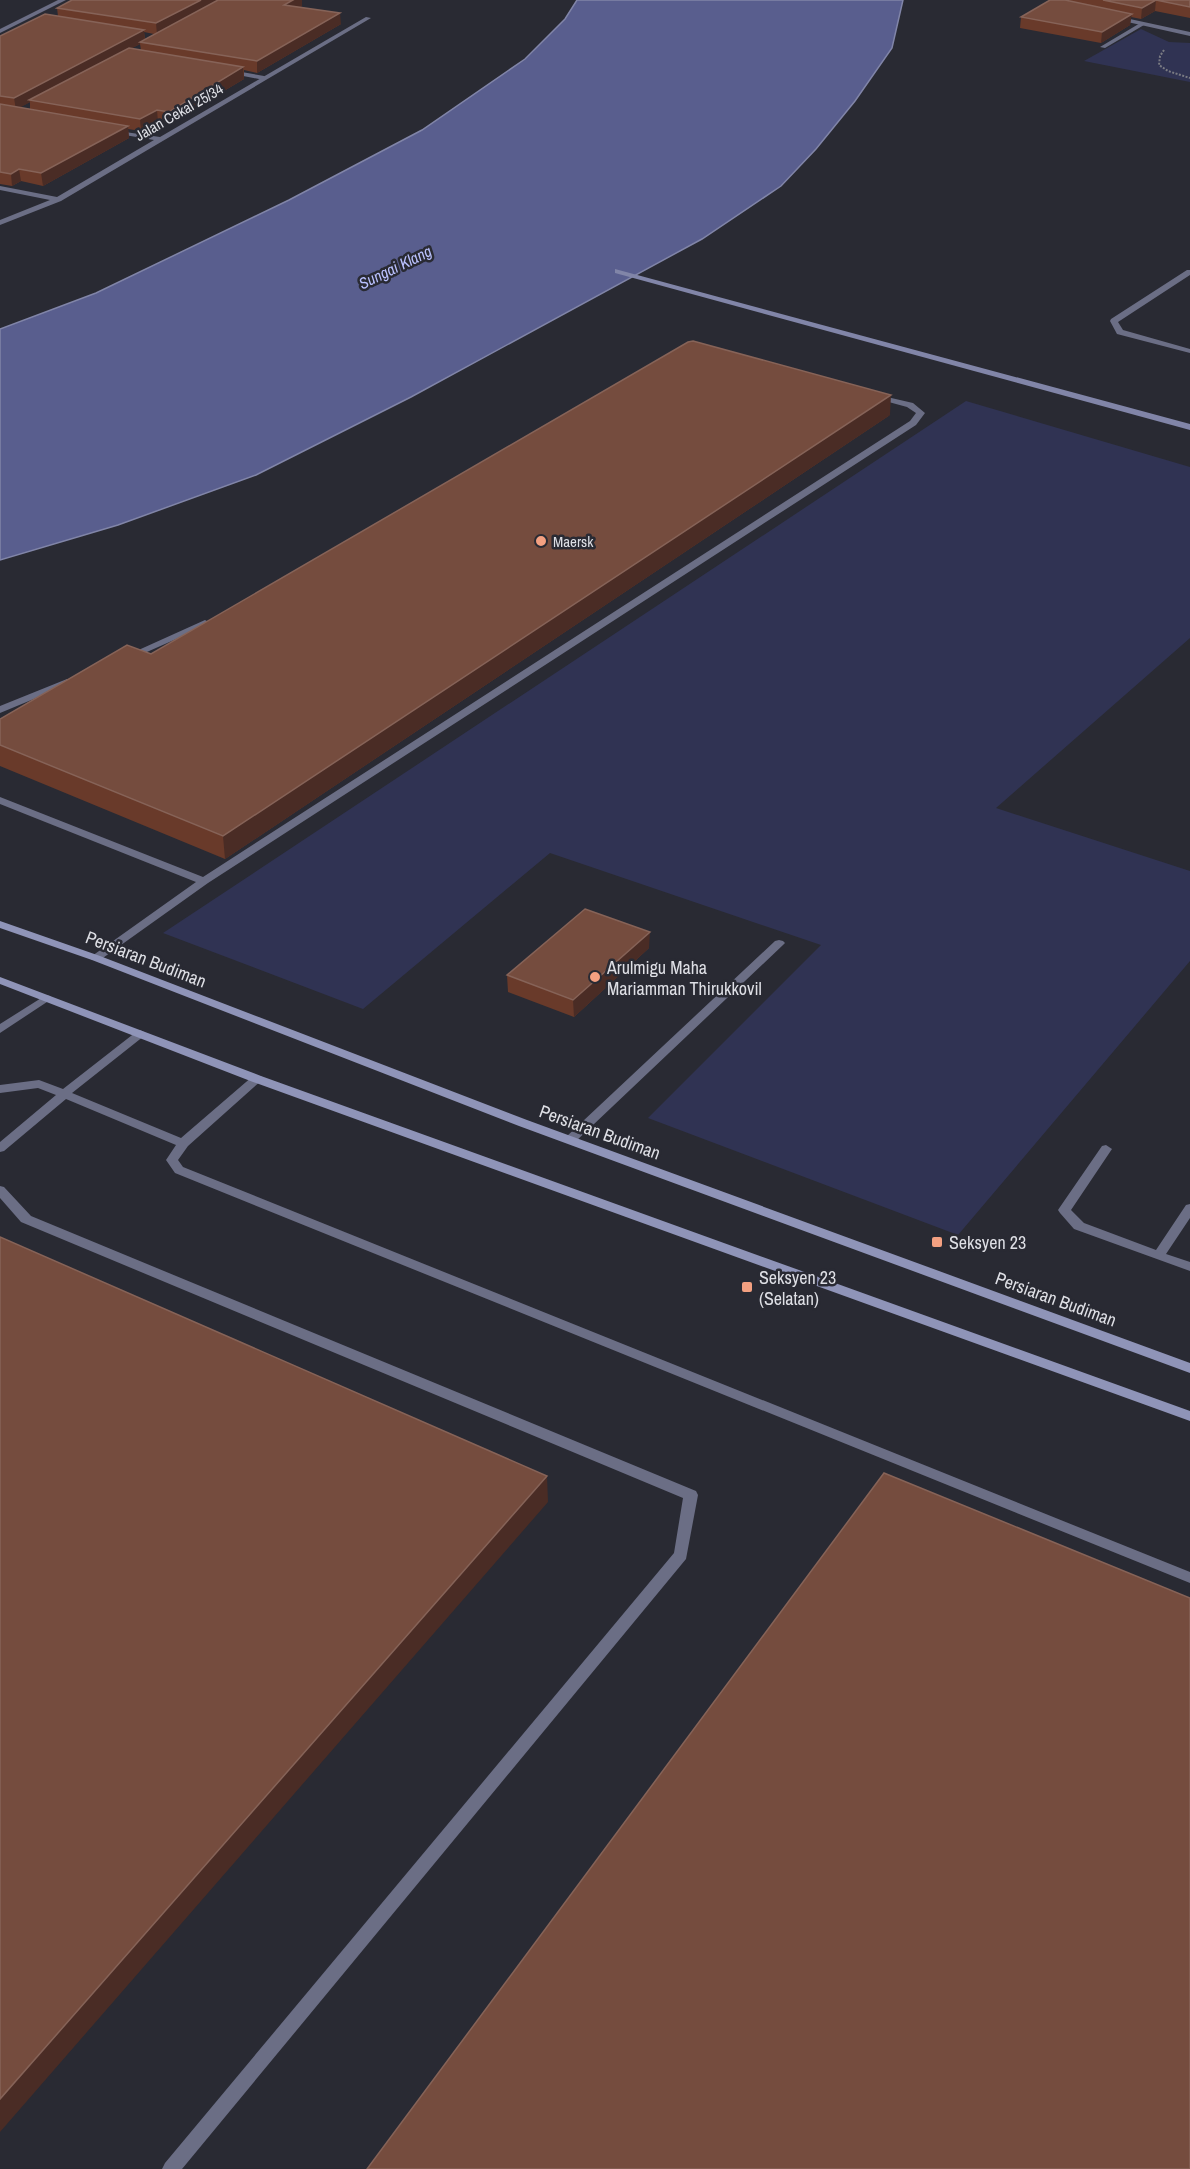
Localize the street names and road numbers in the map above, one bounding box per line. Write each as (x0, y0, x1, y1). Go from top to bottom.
street label: Jalan Cekal 25/34 (131, 78, 227, 146)
street label: Persiaran Budiman (82, 925, 210, 993)
street label: Persiaran Budiman (536, 1099, 664, 1165)
street label: Persiaran Budiman (992, 1266, 1120, 1332)

